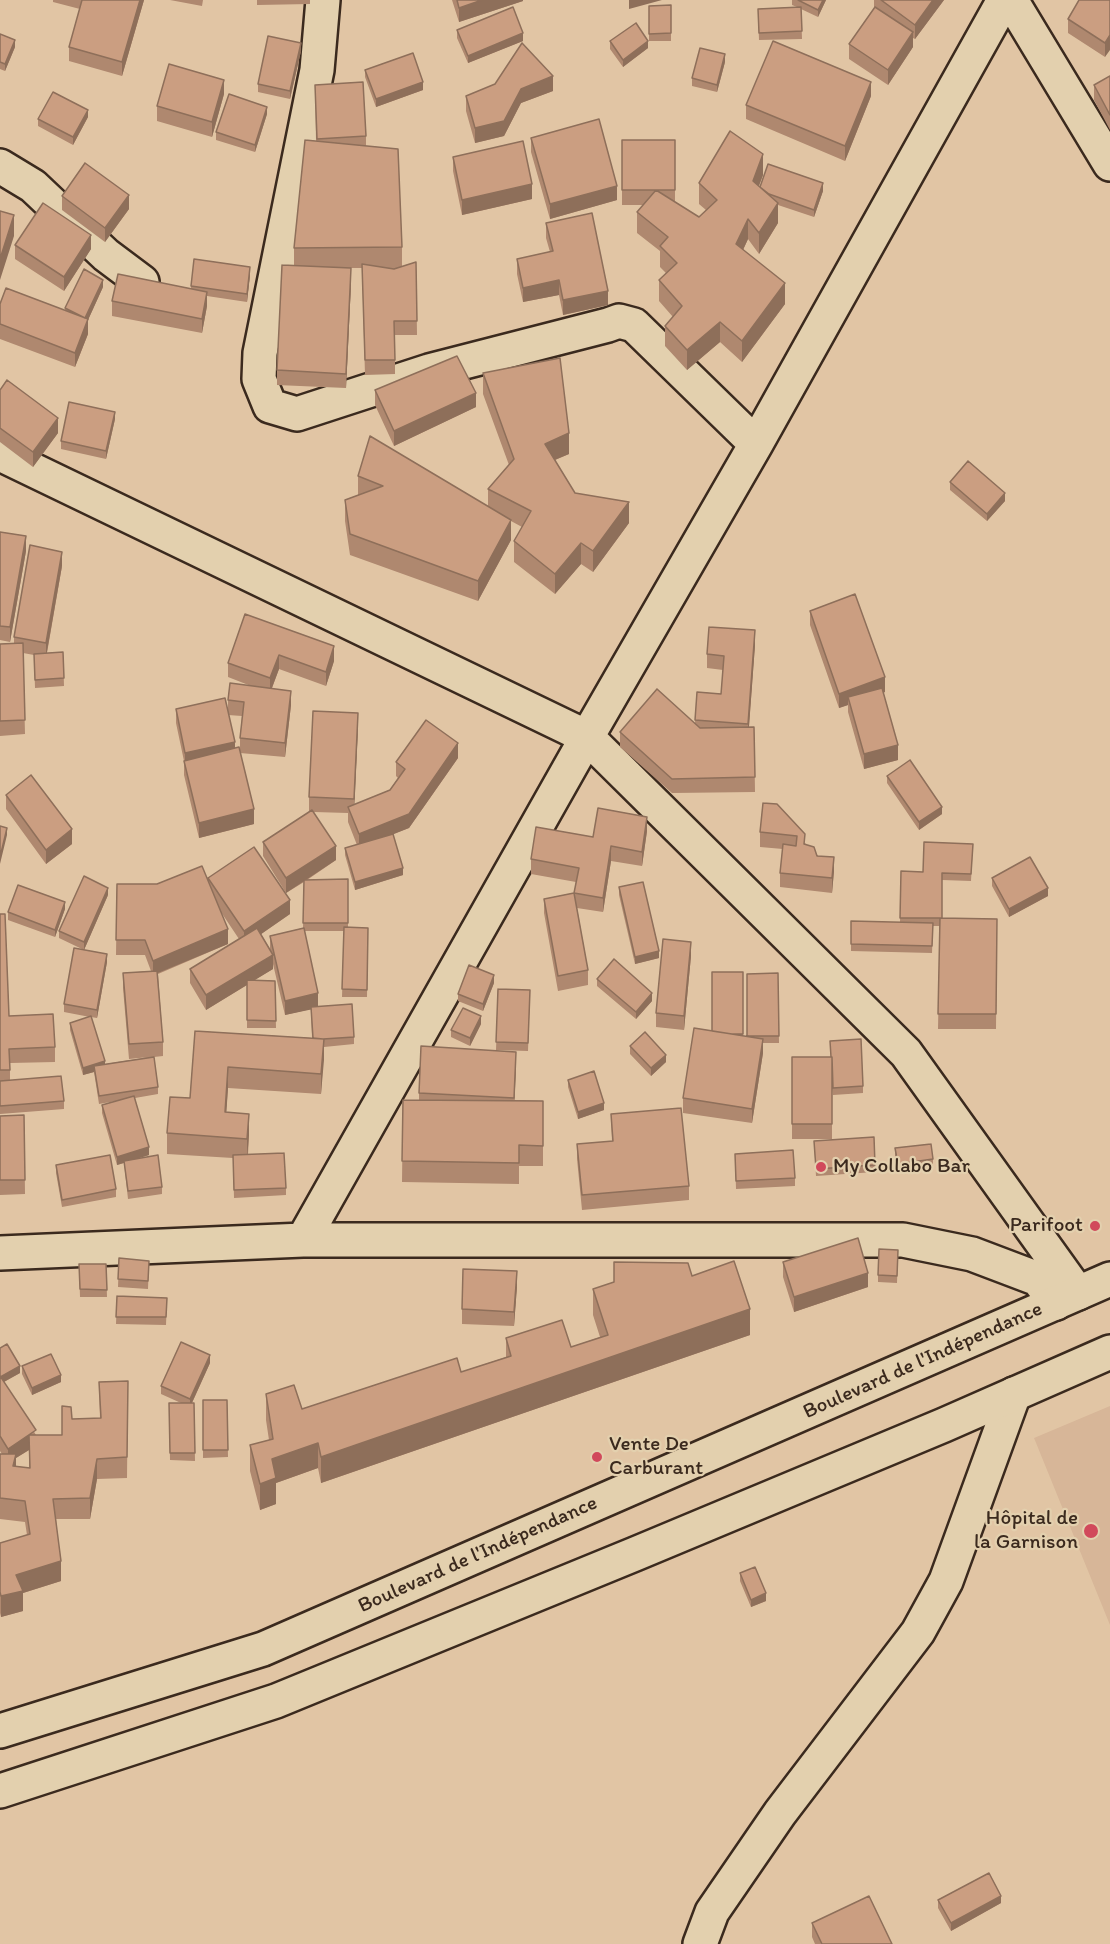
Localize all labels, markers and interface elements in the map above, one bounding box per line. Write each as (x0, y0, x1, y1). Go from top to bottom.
place label: My Collabo Bar (833, 1154, 970, 1180)
marker: My Collabo Bar (814, 1160, 828, 1174)
place label: Parifoot (1010, 1213, 1083, 1239)
marker: Parifoot (1088, 1219, 1102, 1233)
street label: Boulevard de l'Indépendance (799, 1297, 1047, 1425)
place label: Vente De Carburant (609, 1432, 703, 1482)
marker: Vente De Carburant (590, 1450, 604, 1464)
street label: Boulevard de l'Indépendance (354, 1491, 602, 1619)
place label: Hôpital de la Garnison (974, 1506, 1078, 1556)
marker: Hôpital de la Garnison (1082, 1522, 1100, 1540)

